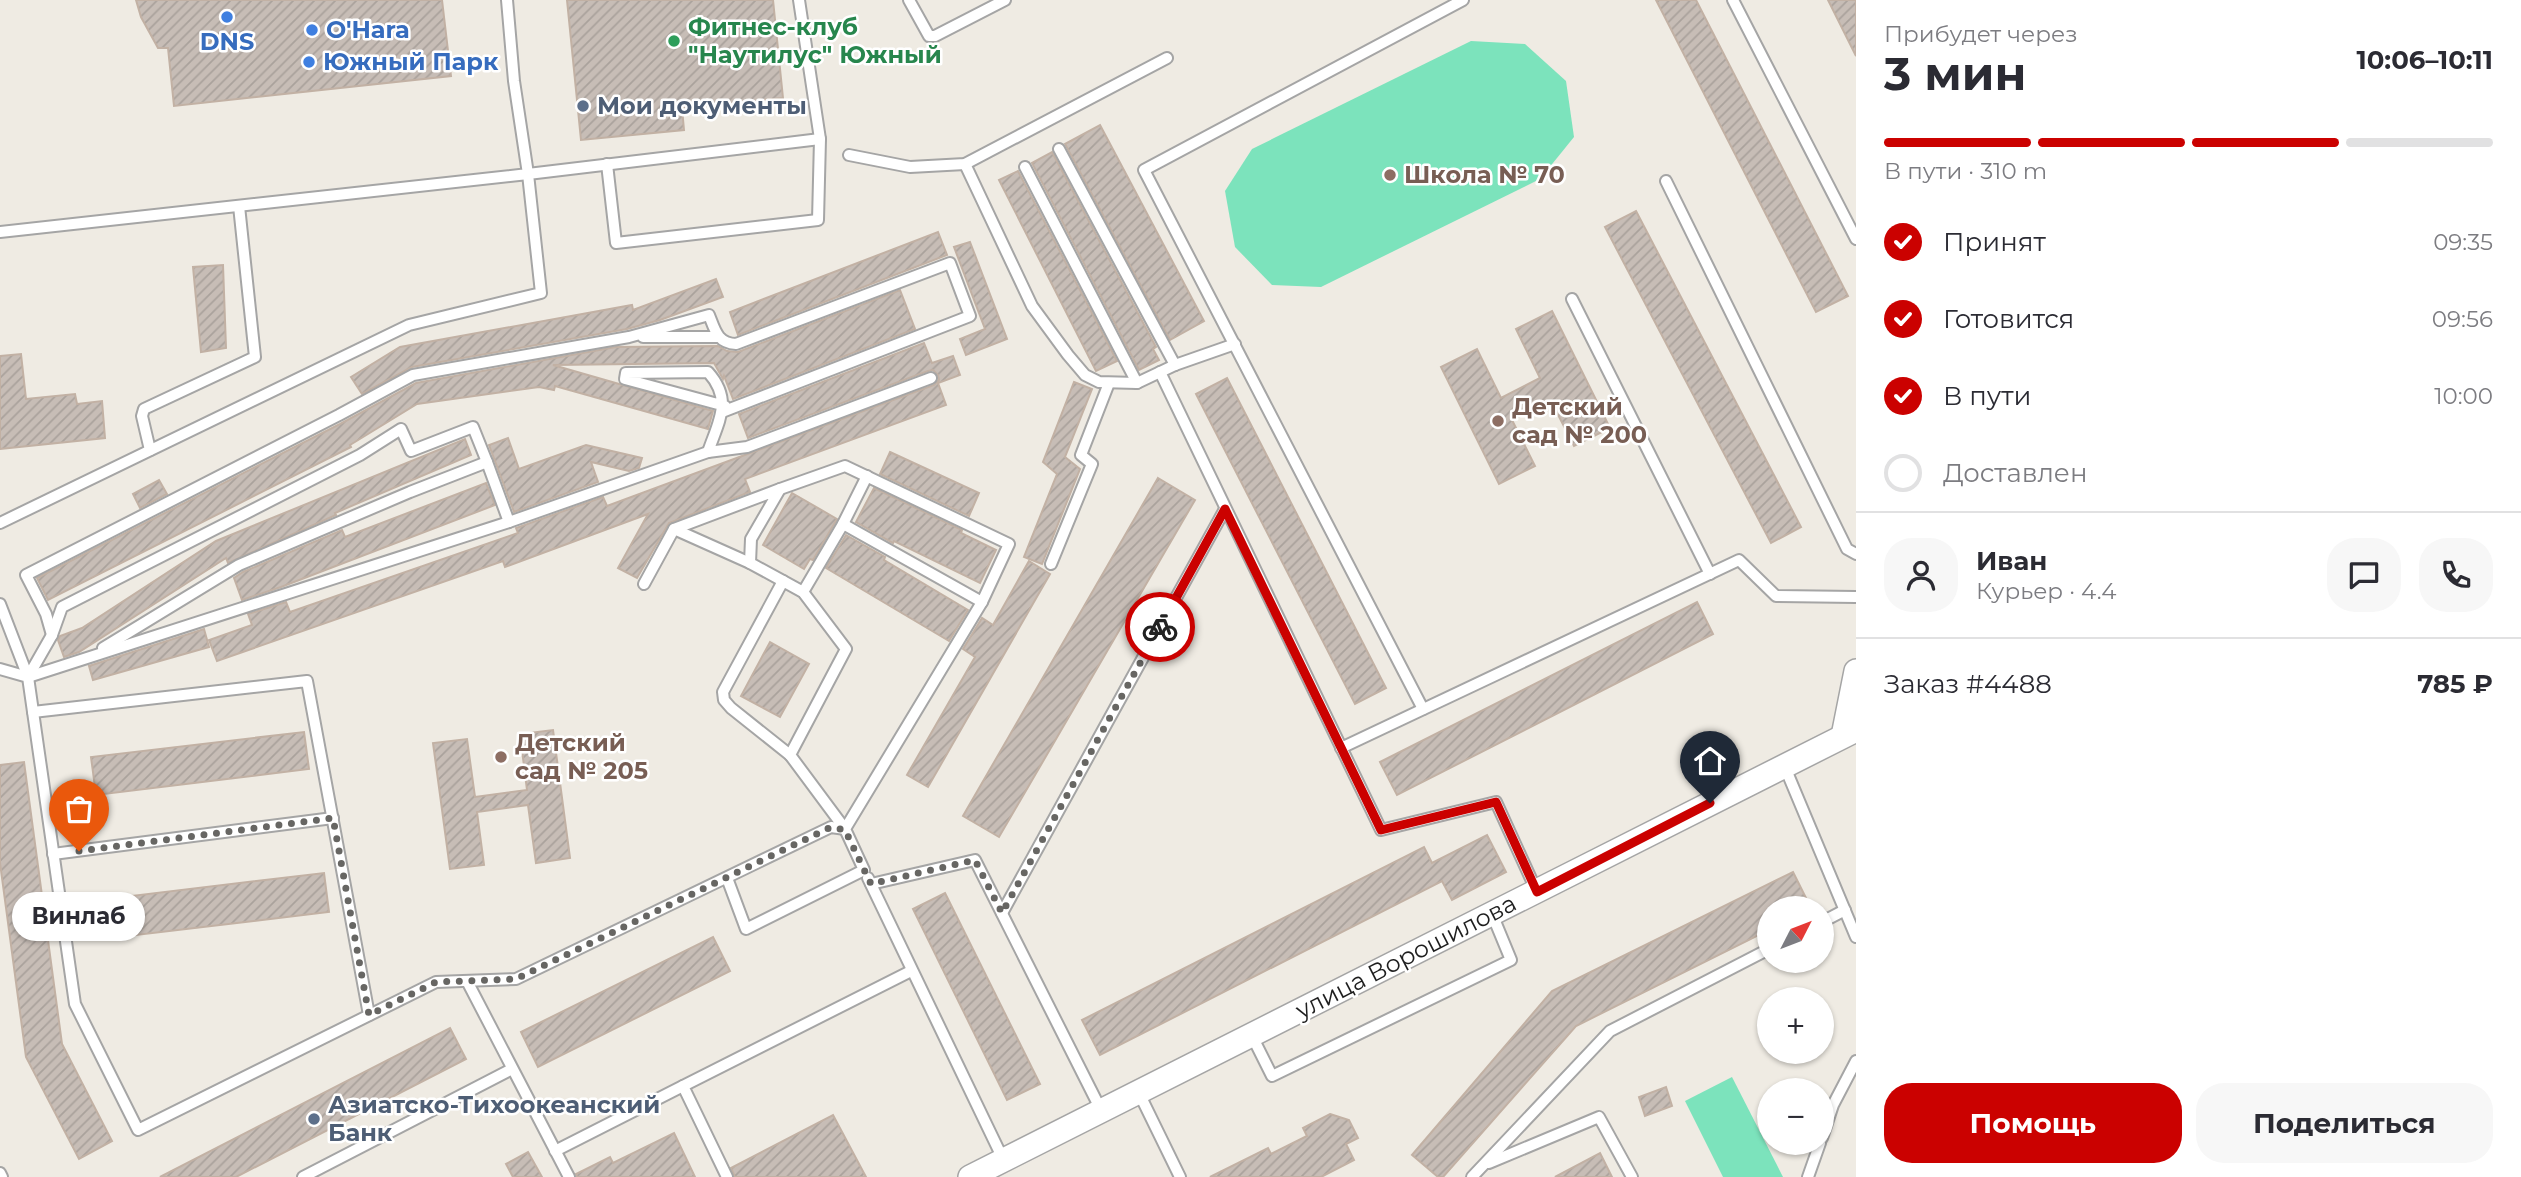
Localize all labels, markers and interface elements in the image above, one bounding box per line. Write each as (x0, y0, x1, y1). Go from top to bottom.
marker: DNS (219, 9, 235, 25)
place label: Фитнес-клуб "Наутилус" Южный (688, 12, 942, 69)
place label: O'Hara (326, 15, 410, 44)
text: Прибудет через (1884, 20, 2078, 48)
marker: O'Hara (304, 22, 320, 38)
place label: DNS (200, 27, 254, 56)
marker: Фитнес-клуб "Наутилус" Южный (666, 33, 682, 49)
text: 10:06–10:11 (2357, 44, 2493, 76)
text: 3 мин (1884, 45, 2026, 102)
place label: Южный Парк (323, 47, 499, 76)
marker: Южный Парк (301, 54, 317, 70)
place label: Мои документы (597, 91, 807, 120)
marker: Мои документы (575, 98, 591, 114)
text: В пути · 310 m (1884, 157, 2047, 185)
place label: Школа № 70 (1404, 160, 1565, 189)
marker: Школа № 70 (1382, 167, 1398, 183)
icon: check (1884, 223, 1922, 261)
text: Принят (1943, 226, 2046, 258)
text: 09:35 (2433, 228, 2493, 256)
icon: check (1884, 300, 1922, 338)
text: Готовится (1943, 303, 2074, 335)
text: 09:56 (2432, 305, 2493, 333)
icon: check (1884, 377, 1922, 415)
text: В пути (1943, 380, 2032, 412)
text: 10:00 (2434, 382, 2493, 410)
place label: Детский сад № 200 (1512, 392, 1647, 449)
marker: Детский сад № 200 (1490, 413, 1506, 429)
text: Доставлен (1943, 457, 2088, 489)
button: person (1884, 538, 1958, 612)
button: chat (2327, 538, 2401, 612)
button: phone (2419, 538, 2493, 612)
text: Иван (1976, 545, 2047, 577)
text: Курьер · 4.4 (1976, 577, 2116, 605)
courier (1125, 592, 1195, 662)
icon: bike (1141, 608, 1179, 646)
text: Заказ #4488 (1884, 668, 2052, 700)
text: 785 ₽ (2417, 668, 2493, 700)
place label: Детский сад № 205 (515, 728, 648, 785)
pin (1680, 731, 1740, 803)
icon: home (1691, 742, 1729, 780)
marker: Детский сад № 205 (493, 749, 509, 765)
pin (49, 779, 109, 851)
icon: bag (60, 790, 98, 828)
street label: улица Ворошилова (1290, 888, 1521, 1025)
callout: Винлаб (13, 893, 146, 942)
north arrow (1757, 896, 1834, 973)
map controls (1757, 896, 1834, 1155)
text: Винлаб (31, 902, 126, 930)
button: + (1757, 987, 1834, 1064)
button: − (1757, 1078, 1834, 1155)
button: Помощь (1884, 1083, 2182, 1163)
button: Поделиться (2196, 1083, 2493, 1163)
place label: Азиатско-Тихоокеанский Банк (328, 1090, 660, 1147)
marker: Азиатско-Тихоокеанский Банк (306, 1111, 322, 1127)

